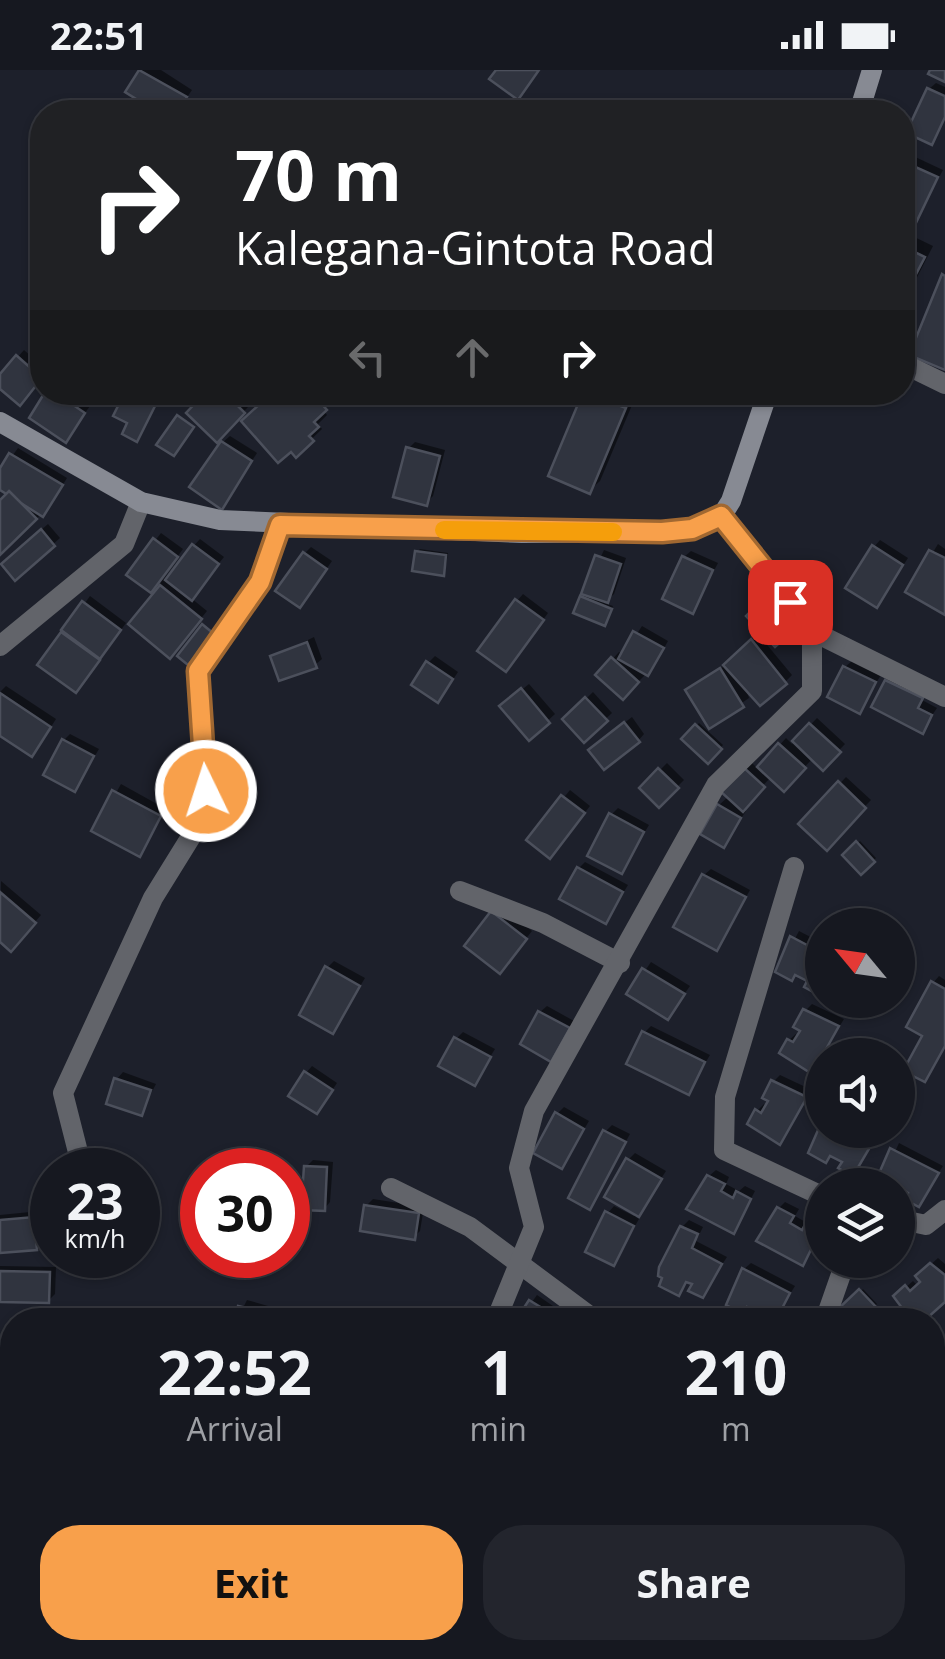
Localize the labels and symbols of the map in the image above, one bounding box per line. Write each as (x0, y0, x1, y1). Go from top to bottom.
pin (748, 560, 833, 645)
position arrow (154, 739, 258, 843)
north arrow (805, 908, 915, 1018)
speed limit sign: 30 (180, 1148, 310, 1278)

